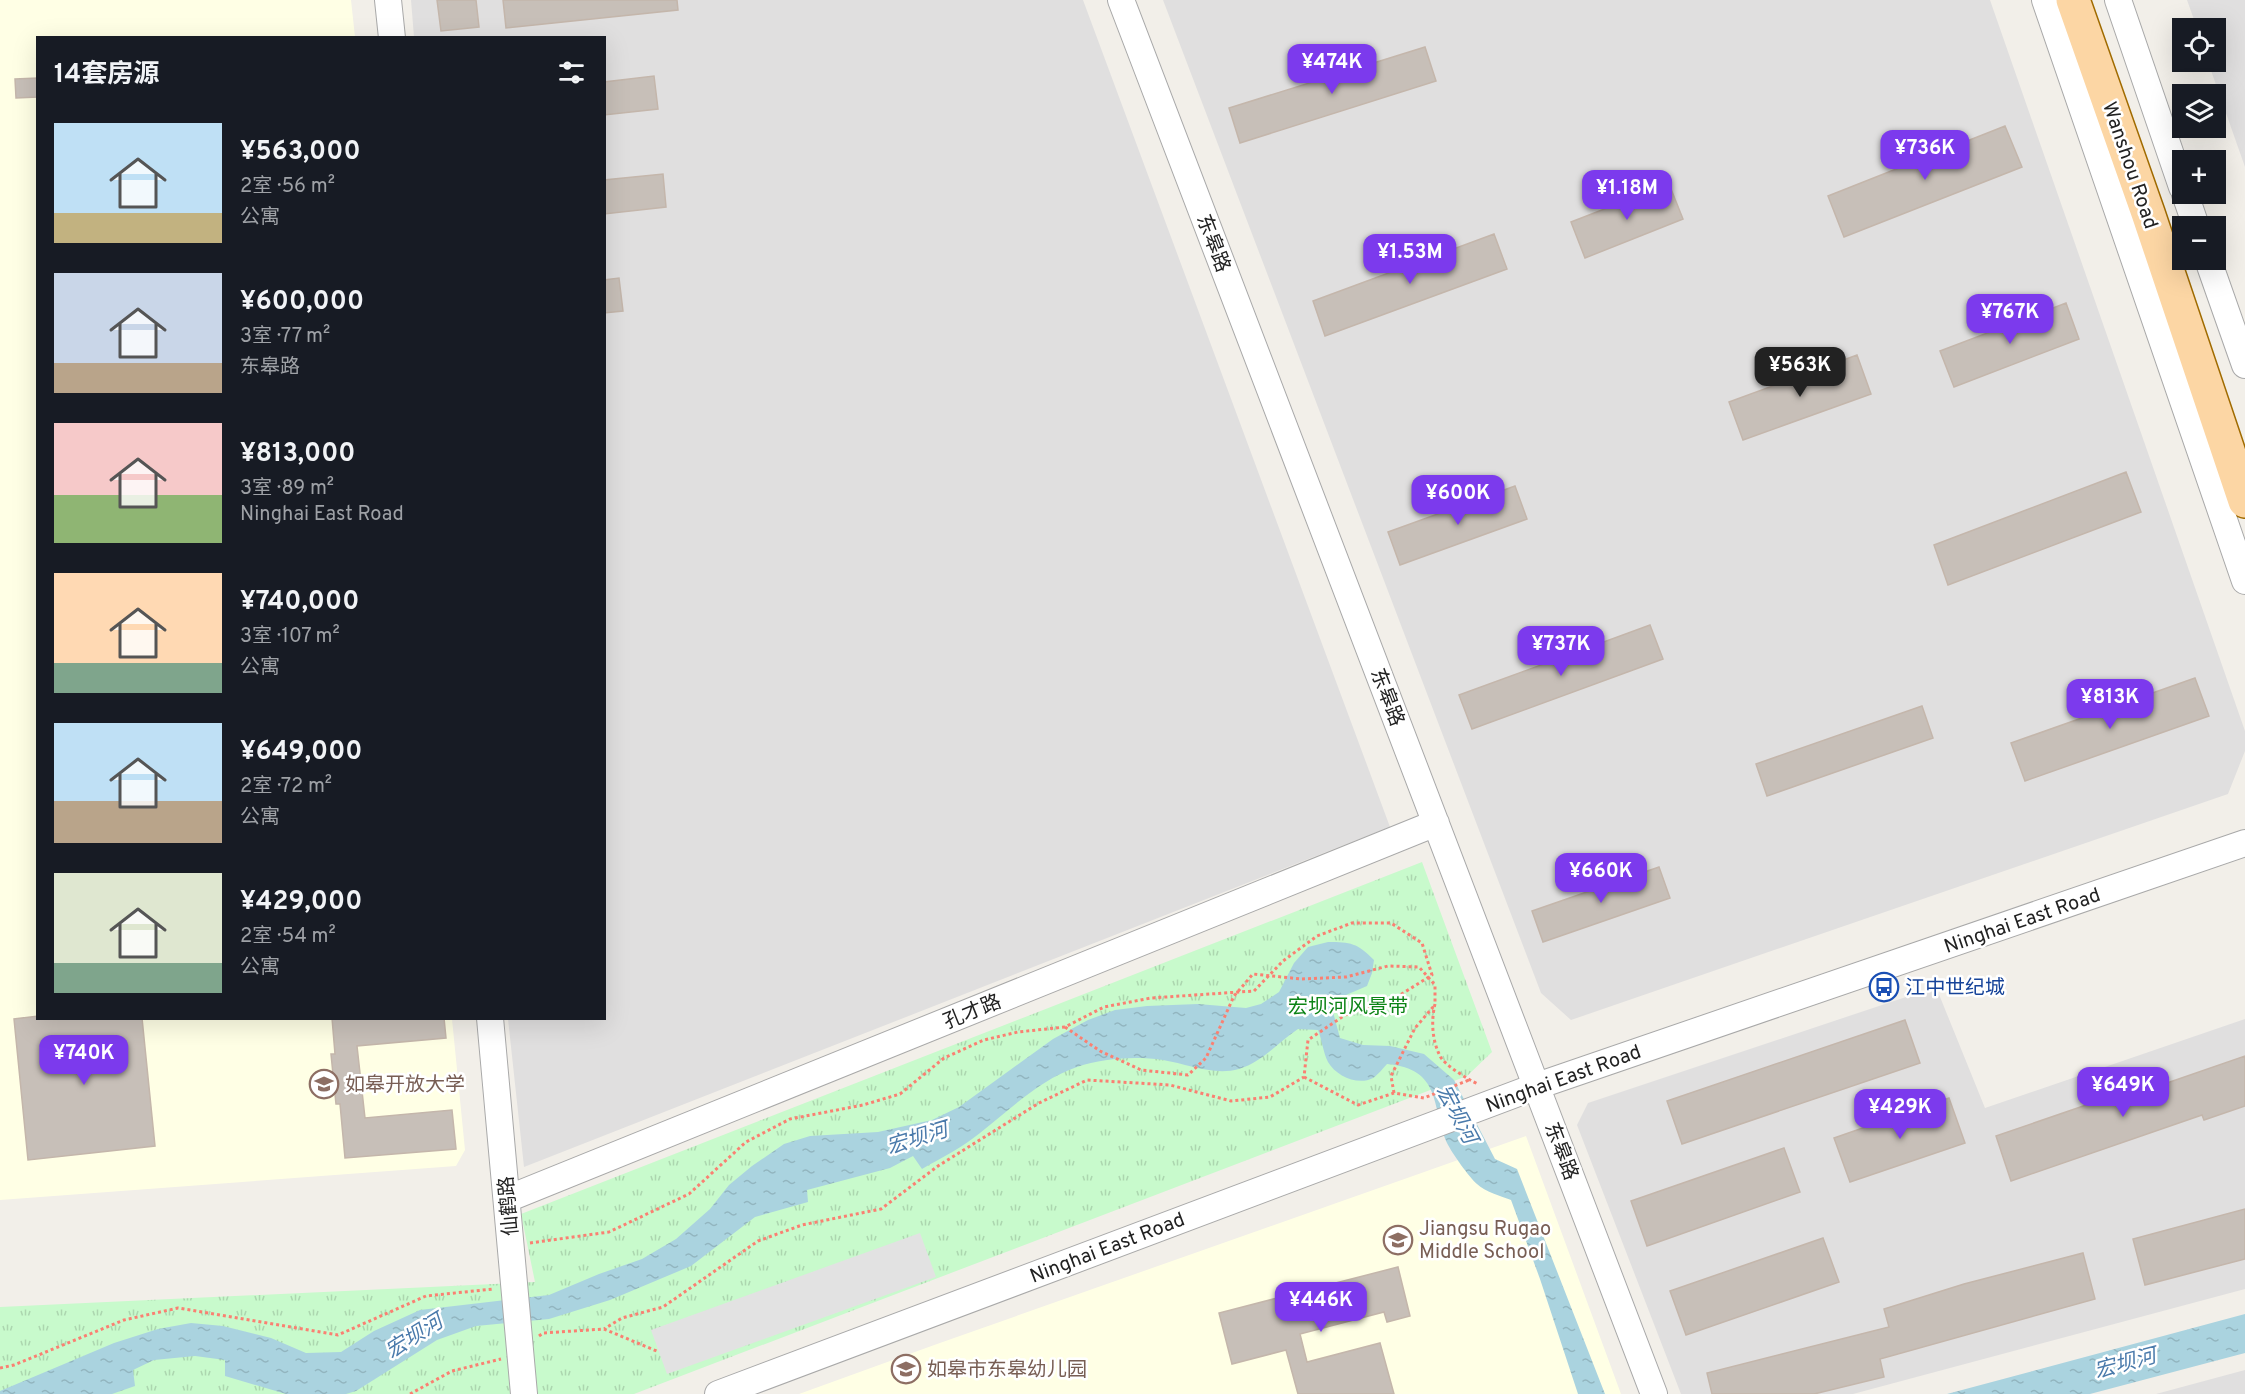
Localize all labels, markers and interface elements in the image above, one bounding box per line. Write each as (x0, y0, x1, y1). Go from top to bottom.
map controls (2172, 18, 2226, 270)
button: locate (2172, 18, 2226, 72)
pin: ¥474K (1290, 44, 1374, 95)
text: ¥474K (1301, 50, 1363, 76)
icon: filters (555, 56, 588, 89)
text: 14套房源 (54, 59, 159, 92)
button: layers (2172, 84, 2226, 138)
street label: Wanshou Road (2095, 99, 2163, 233)
pin: ¥736K (1883, 130, 1967, 181)
text: ¥563,000 (240, 136, 361, 169)
text: ¥736K (1894, 136, 1956, 162)
icon: home (102, 147, 174, 219)
button: + (2172, 150, 2226, 204)
pin: ¥1.18M (1578, 170, 1676, 221)
text: 2室 · 56 m² (240, 174, 335, 200)
text: ¥1.18M (1596, 176, 1658, 202)
text: 公寓 (240, 205, 280, 231)
street label: 东皋路 (1189, 211, 1235, 276)
button: − (2172, 216, 2226, 270)
pin: ¥1.53M (1361, 234, 1459, 285)
text: ¥1.53M (1377, 240, 1443, 266)
text: ¥600,000 (240, 286, 364, 319)
pin: ¥767K (1968, 294, 2052, 345)
icon: home (102, 297, 174, 369)
text: ¥767K (1980, 300, 2040, 326)
text: 3室 · 77 m² (240, 324, 330, 350)
pin: ¥563K (1758, 347, 1842, 398)
text: ¥563K (1769, 353, 1831, 379)
text: 东皋路 (240, 355, 300, 381)
text: ¥813,000 (240, 438, 355, 471)
icon: home (102, 447, 174, 519)
pin: ¥600K (1416, 475, 1500, 526)
text: 3室 · 89 m² (240, 476, 334, 502)
text: ¥600K (1426, 481, 1490, 507)
text: Ninghai East Road (240, 502, 404, 528)
text: ¥740,000 (240, 586, 359, 619)
icon: home (102, 597, 174, 669)
text: 3室 · 107 m² (240, 624, 340, 650)
pin: ¥737K (1519, 626, 1603, 677)
text: ¥737K (1531, 632, 1591, 658)
text: 公寓 (240, 655, 280, 681)
street label: 东皋路 (1363, 665, 1409, 730)
pin: ¥813K (2068, 679, 2152, 730)
text: ¥813K (2081, 685, 2139, 711)
text: ¥649,000 (240, 736, 362, 769)
icon: home (102, 747, 174, 819)
text: 2室 · 72 m² (240, 774, 332, 800)
text: 公寓 (240, 805, 280, 831)
pin: ¥660K (1559, 853, 1643, 904)
text: ¥660K (1569, 859, 1633, 885)
street label: Ninghai East Road (1941, 883, 2104, 961)
text: ¥429,000 (240, 886, 362, 919)
icon: home (102, 897, 174, 969)
text: 2室 · 54 m² (240, 924, 336, 950)
text: 公寓 (240, 955, 280, 981)
bus stop icon: 江中世纪城 (1868, 971, 1900, 1003)
place label: 江中世纪城 (1905, 976, 2005, 1002)
street label: 孔才路 (940, 990, 1005, 1036)
park label: 宏坝河风景带 (1288, 995, 1408, 1021)
pin: ¥740K (42, 1035, 126, 1086)
street label: Ninghai East Road (1482, 1040, 1645, 1120)
text: ¥740K (53, 1041, 115, 1067)
pin: ¥649K (2081, 1067, 2165, 1118)
school or university icon: 如皋开放大学 (308, 1068, 340, 1100)
place label: 如皋开放大学 (345, 1073, 465, 1099)
text: ¥649K (2091, 1073, 2155, 1099)
water label: 宏坝河 (1429, 1081, 1484, 1152)
pin: ¥429K (1858, 1089, 1942, 1140)
text: ¥429K (1868, 1095, 1932, 1121)
water label: 宏坝河 (883, 1116, 955, 1162)
street label: 东皋路 (1537, 1119, 1583, 1184)
street label: 仙鹤路 (494, 1175, 526, 1237)
street label: Ninghai East Road (1027, 1207, 1189, 1290)
place label: Jiangsu Rugao Middle School (1419, 1217, 1551, 1266)
school or university icon: Jiangsu Rugao Middle School (1382, 1224, 1414, 1256)
pin: ¥446K (1279, 1282, 1363, 1333)
text: ¥446K (1289, 1288, 1353, 1314)
water label: 宏坝河 (381, 1307, 452, 1365)
water label: 宏坝河 (2091, 1342, 2163, 1386)
school or university icon: 如皋市东皋幼儿园 (890, 1353, 922, 1385)
place label: 如皋市东皋幼儿园 (927, 1358, 1087, 1384)

